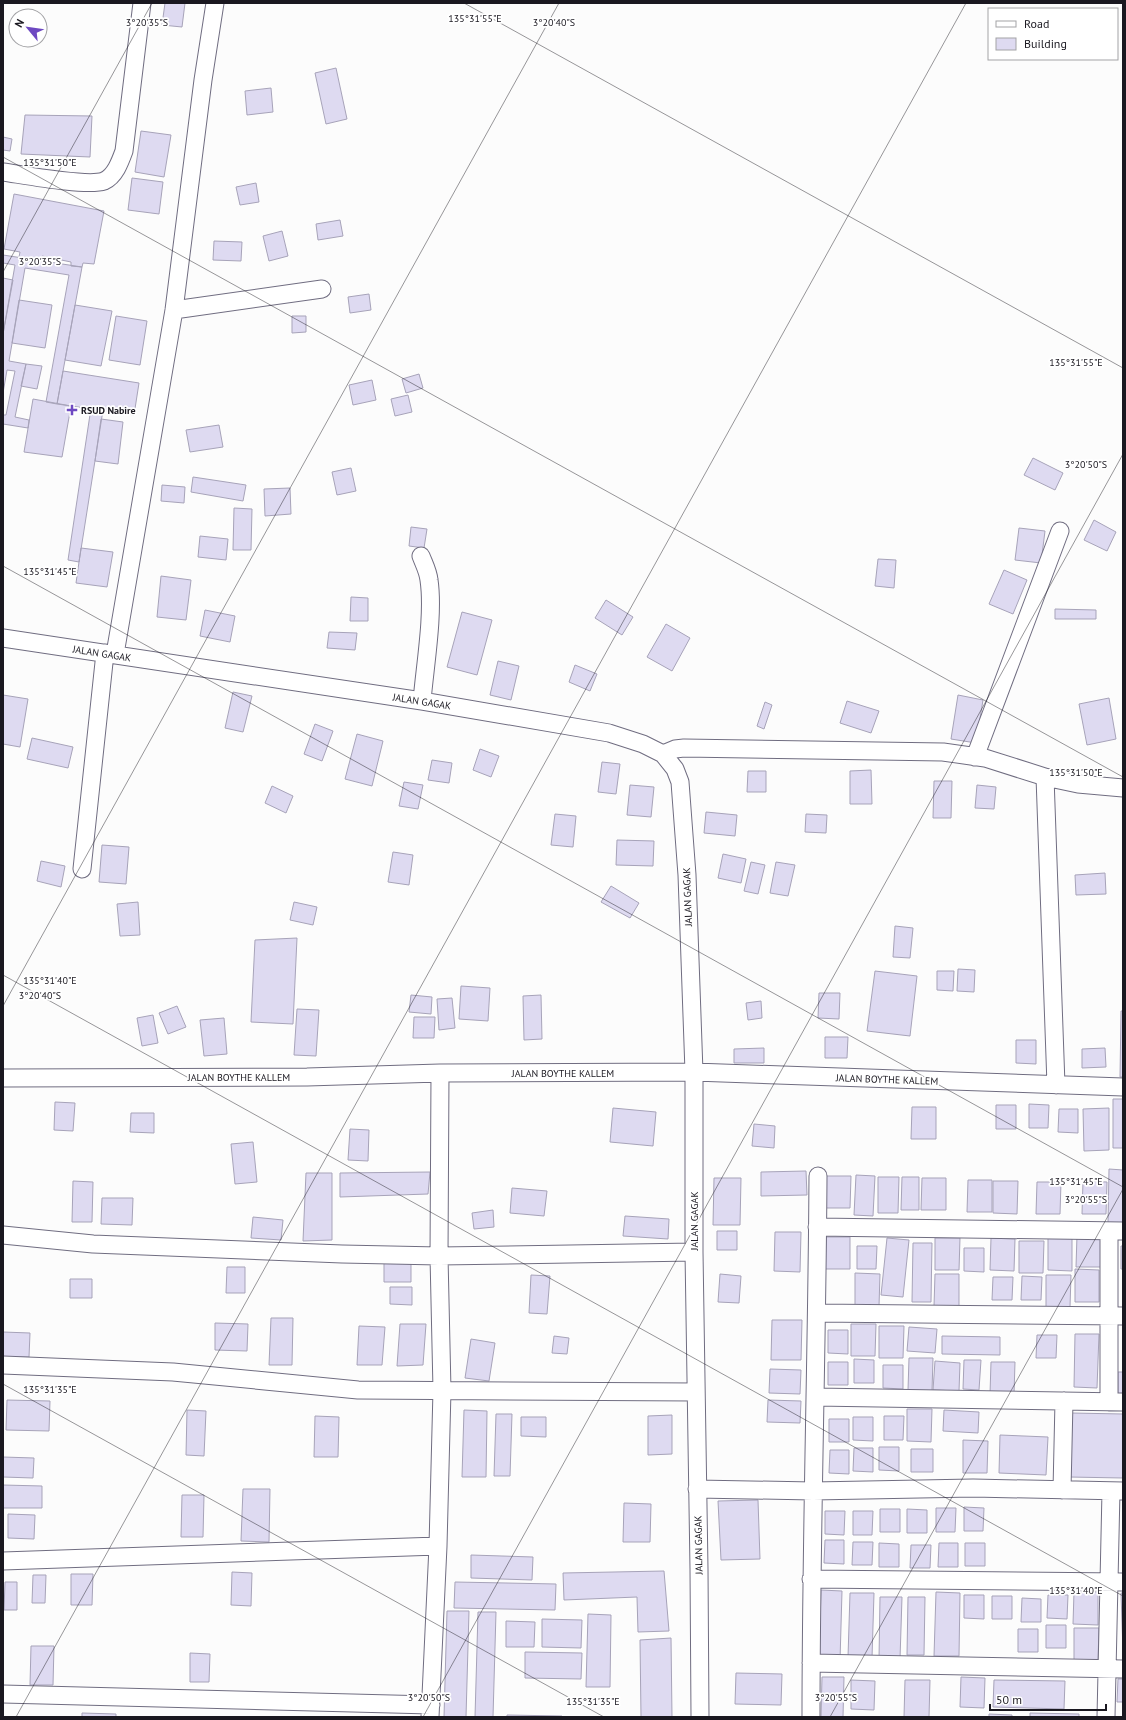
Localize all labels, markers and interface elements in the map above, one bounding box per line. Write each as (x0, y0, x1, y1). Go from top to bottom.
north arrow (8, 8, 48, 48)
legend (988, 8, 1118, 60)
text: 135°31'55"E (448, 12, 502, 25)
text: 3°20'35"S (126, 16, 168, 29)
text: 3°20'40"S (533, 16, 575, 29)
text: Road (1024, 16, 1049, 31)
text: N (11, 17, 27, 30)
text: Building (1024, 36, 1067, 51)
text: 135°31'50"E (23, 156, 77, 169)
text: 3°20'35"S (19, 255, 61, 268)
text: 135°31'55"E (1049, 356, 1103, 369)
marker: RSUD Nabire (66, 404, 78, 416)
place label: RSUD Nabire (81, 404, 136, 417)
text: 3°20'50"S (1065, 458, 1107, 471)
text: 135°31'45"E (23, 565, 77, 578)
street label: JALAN GAGAK (71, 642, 132, 665)
street label: JALAN GAGAK (391, 690, 452, 713)
text: 135°31'50"E (1049, 766, 1103, 779)
street label: JALAN GAGAK (680, 867, 695, 928)
text: 135°31'40"E (23, 974, 77, 987)
text: 3°20'40"S (19, 989, 61, 1002)
street label: JALAN BOYTHE KALLEM (511, 1067, 614, 1080)
street label: JALAN BOYTHE KALLEM (187, 1071, 290, 1084)
street label: JALAN BOYTHE KALLEM (835, 1071, 939, 1088)
text: 135°31'45"E (1049, 1175, 1103, 1188)
street label: JALAN GAGAK (688, 1191, 701, 1252)
text: 3°20'55"S (1065, 1193, 1107, 1206)
text: 135°31'35"E (23, 1383, 77, 1396)
street label: JALAN GAGAK (691, 1515, 706, 1576)
text: 135°31'40"E (1049, 1584, 1103, 1597)
scale bar (990, 1686, 1106, 1712)
text: 3°20'50"S (408, 1691, 450, 1704)
text: 3°20'55"S (815, 1691, 857, 1704)
text: 50 m (996, 1692, 1022, 1707)
text: 135°31'35"E (566, 1695, 620, 1708)

